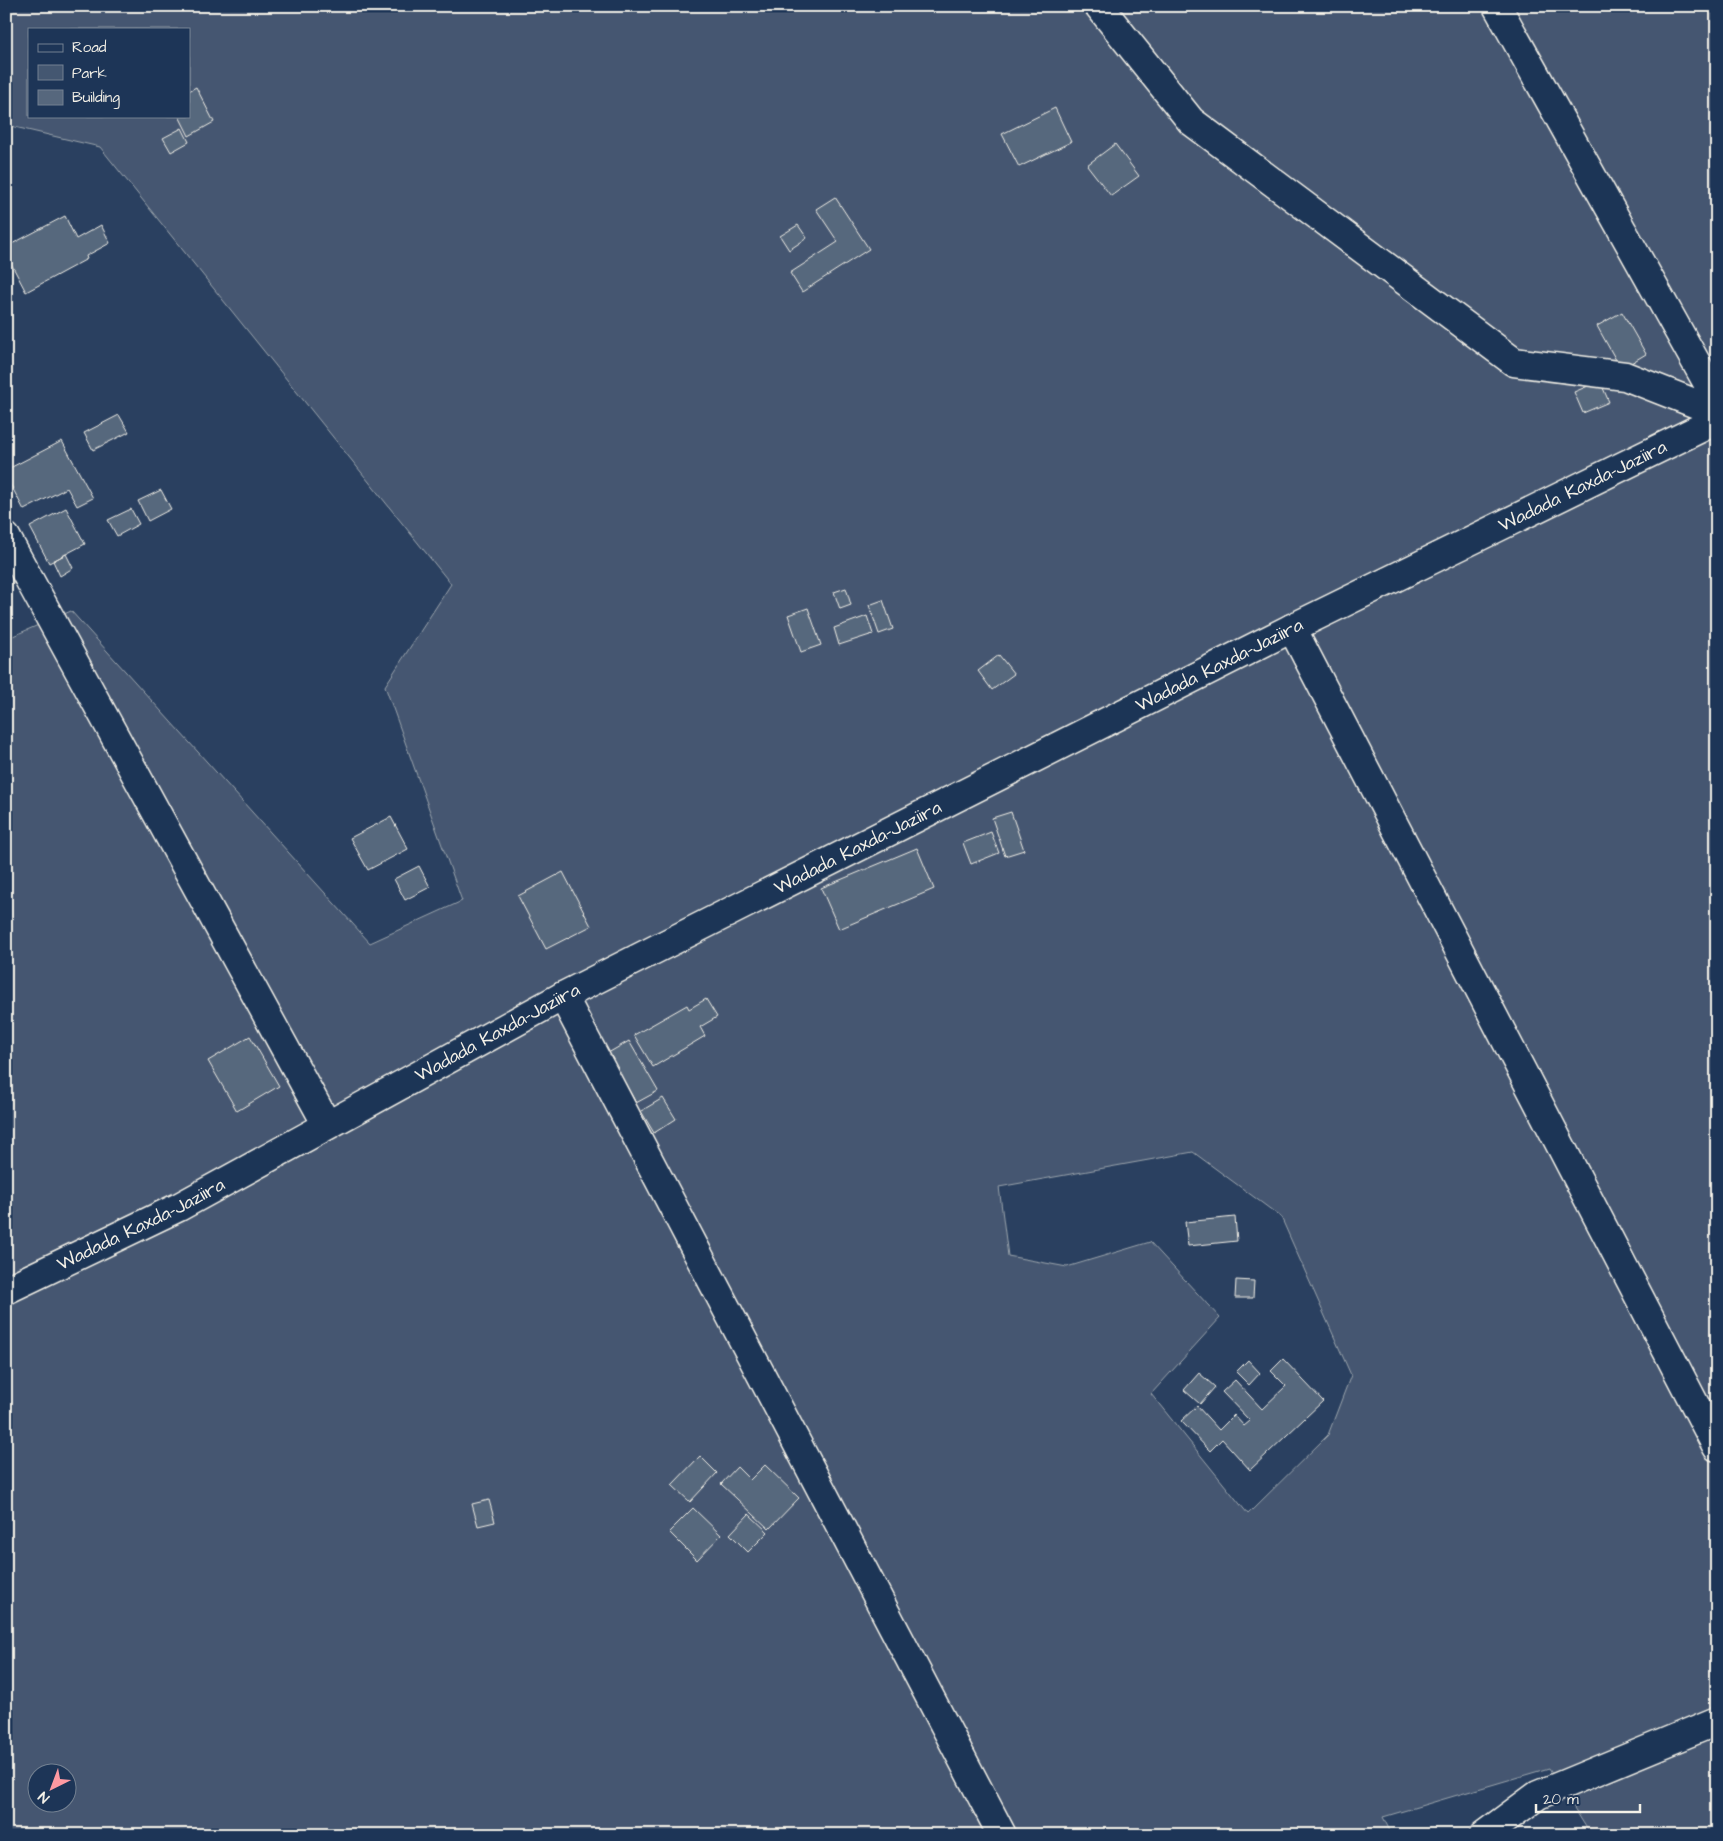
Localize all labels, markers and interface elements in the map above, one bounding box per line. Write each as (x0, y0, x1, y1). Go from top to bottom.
legend (28, 28, 190, 118)
text: Road (72, 37, 107, 58)
text: Park (72, 63, 107, 84)
text: Building (72, 87, 120, 109)
street label: Wadada Kaxda-Jaziira (1494, 433, 1672, 539)
street label: Wadada Kaxda-Jaziira (1131, 611, 1308, 718)
street label: Wadada Kaxda-Jaziira (769, 794, 946, 901)
street label: Wadada Kaxda-Jaziira (410, 976, 585, 1088)
street label: Wadada Kaxda-Jaziira (52, 1171, 230, 1277)
north arrow (28, 1764, 78, 1814)
scale bar (1536, 1781, 1639, 1813)
text: N (34, 1786, 54, 1807)
text: 20 m (1543, 1789, 1579, 1810)

